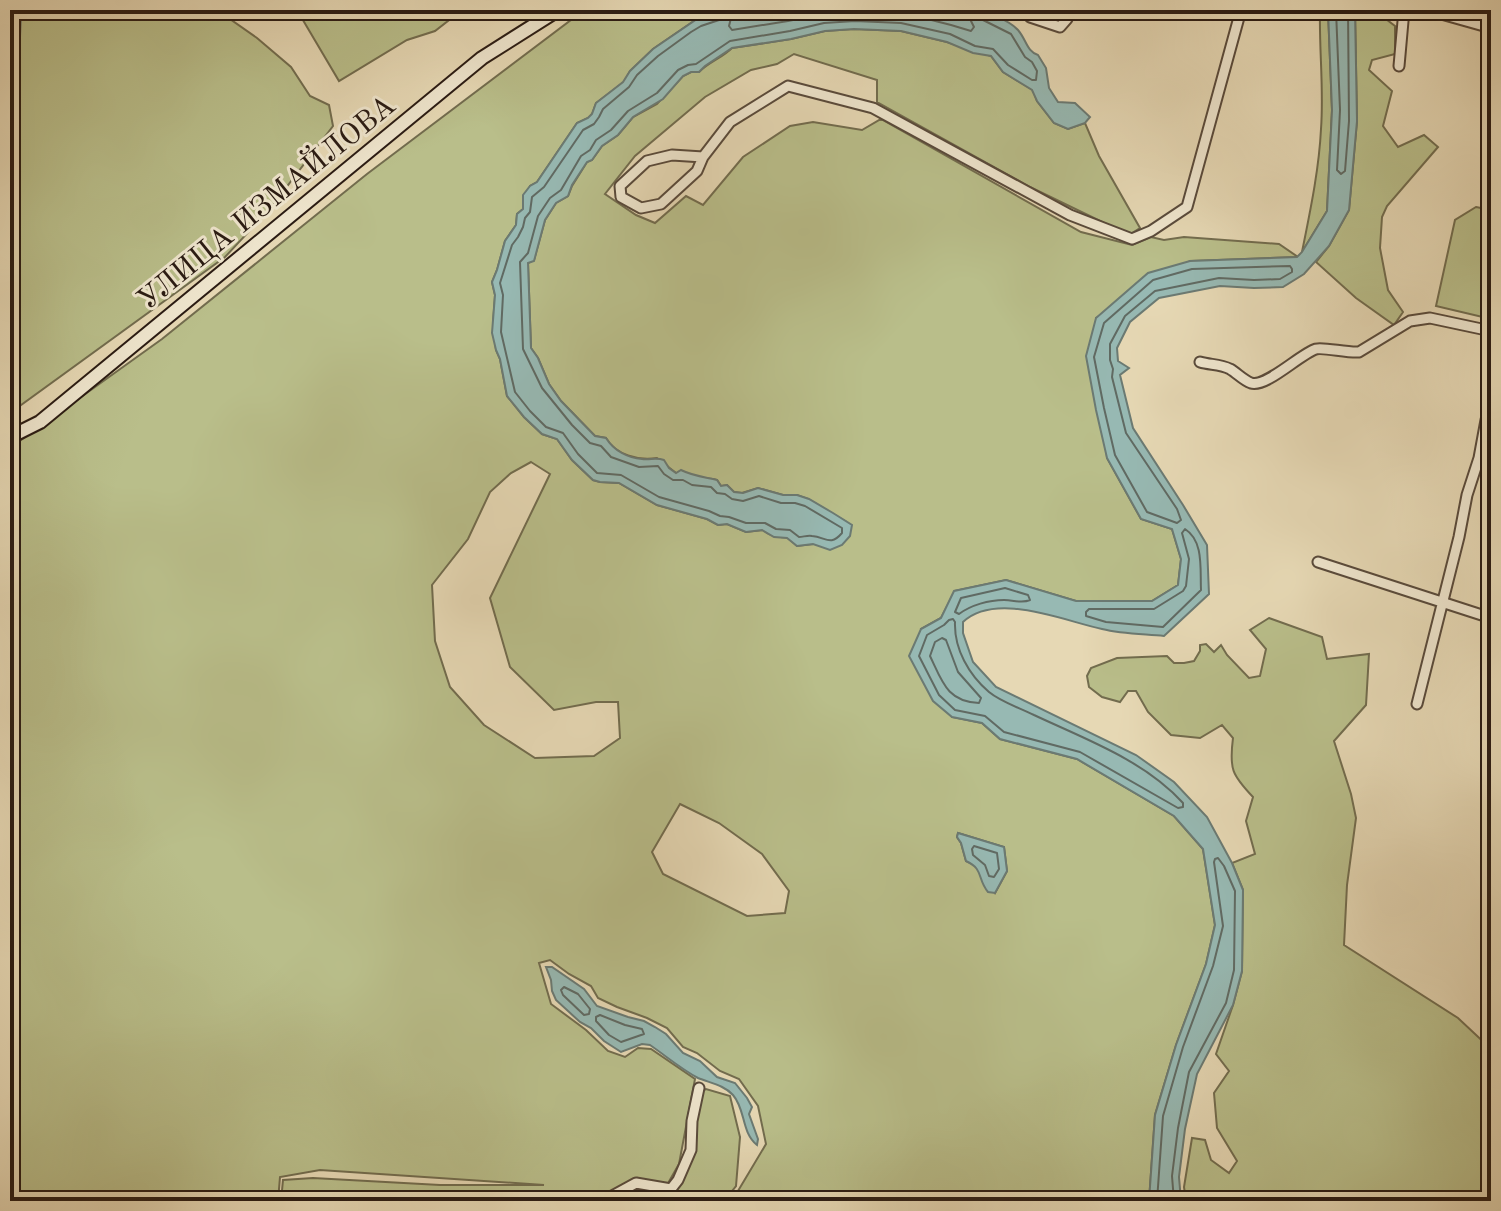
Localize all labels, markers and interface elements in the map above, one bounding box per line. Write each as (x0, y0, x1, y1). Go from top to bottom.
street label: УЛИЦА ИЗМАЙЛОВА (129, 86, 402, 317)

